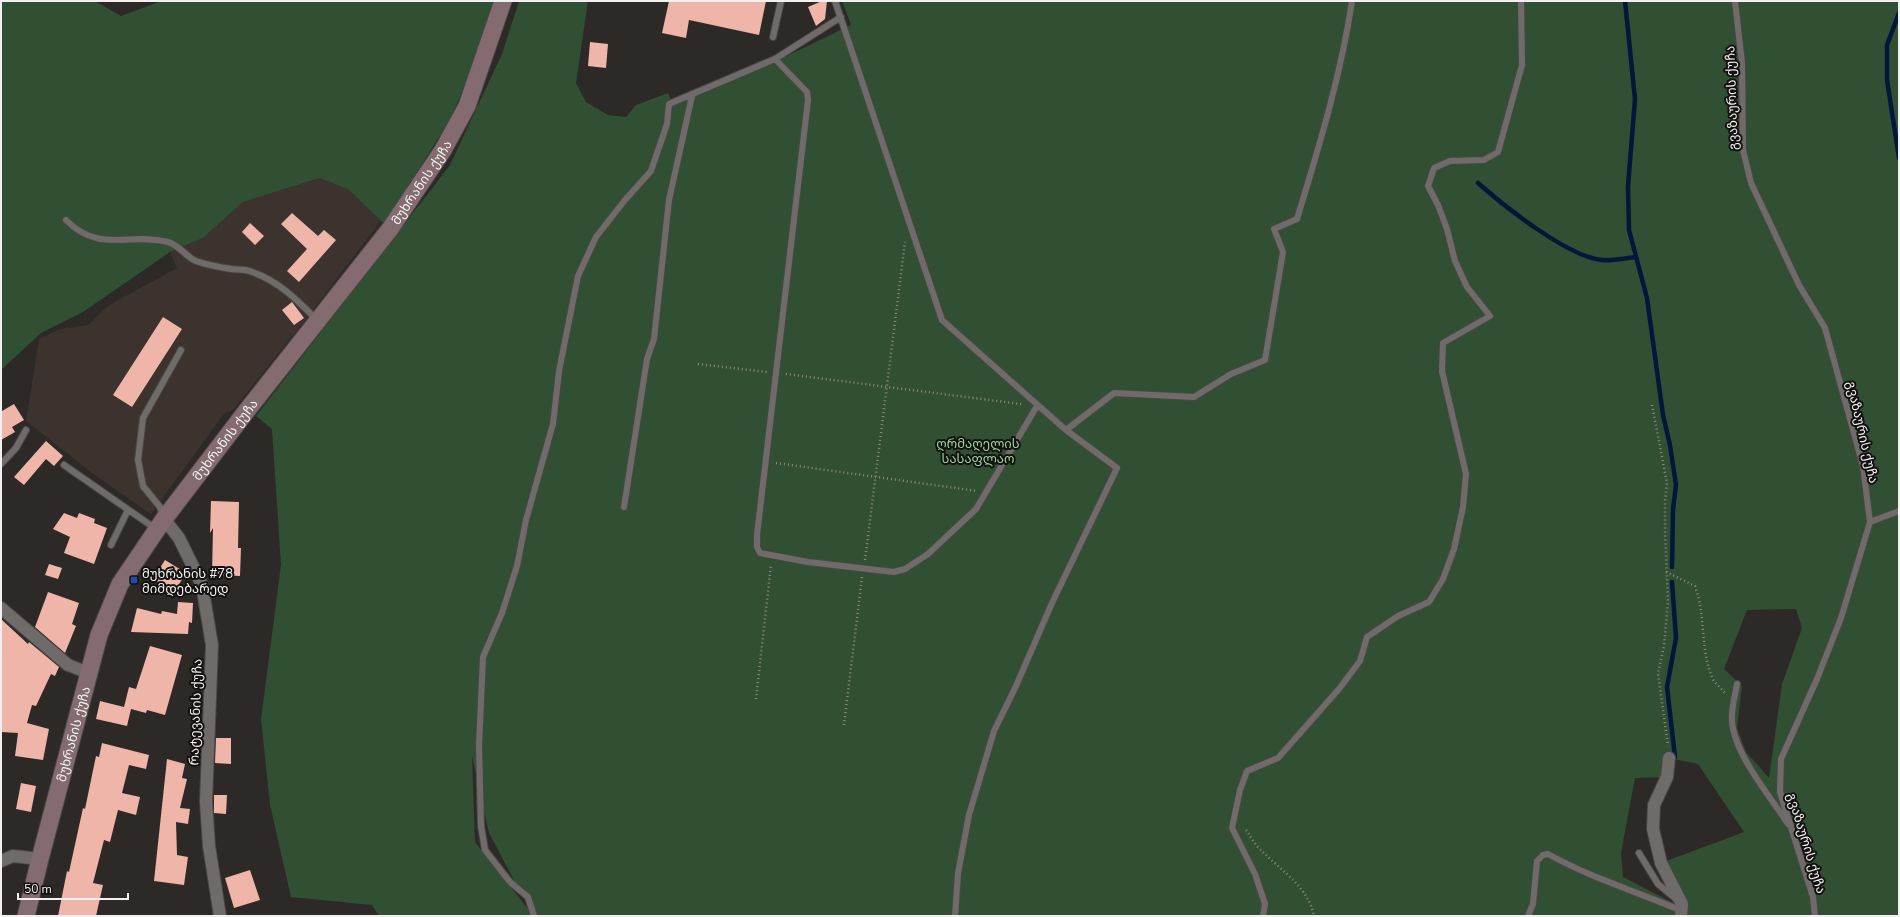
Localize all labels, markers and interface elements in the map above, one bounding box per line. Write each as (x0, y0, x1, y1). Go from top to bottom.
street label: გვაზაურის ქუჩა (1721, 46, 1743, 150)
street label: მუხრანის ქუჩა (387, 137, 457, 228)
street label: გვაზაურის ქუჩა (1842, 379, 1883, 485)
street label: მუხრანის ქუჩა (189, 396, 262, 485)
park label: ღრმაღელის სასაფლაო (936, 435, 1020, 468)
place label: მუხრანის #78 მიმდებარედ (142, 565, 233, 598)
marker: მუხრანის #78 მიმდებარედ (129, 575, 139, 585)
street label: რატევანის ქუჩა (185, 658, 207, 766)
street label: მუხრანის ქუჩა (53, 685, 95, 784)
street label: გვაზაურის ქუჩა (1782, 791, 1830, 896)
scale bar (18, 875, 128, 901)
text: 50 m (24, 881, 52, 897)

